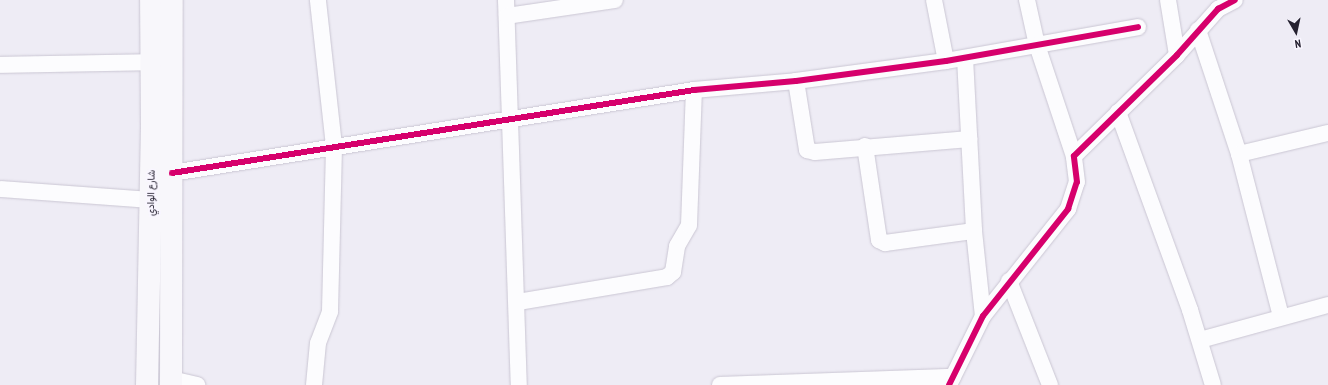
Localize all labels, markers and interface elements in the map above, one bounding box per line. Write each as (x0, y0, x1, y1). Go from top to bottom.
north arrow (1276, 12, 1316, 52)
text: N (1294, 36, 1302, 51)
street label: شارع الوادي (145, 170, 157, 216)

